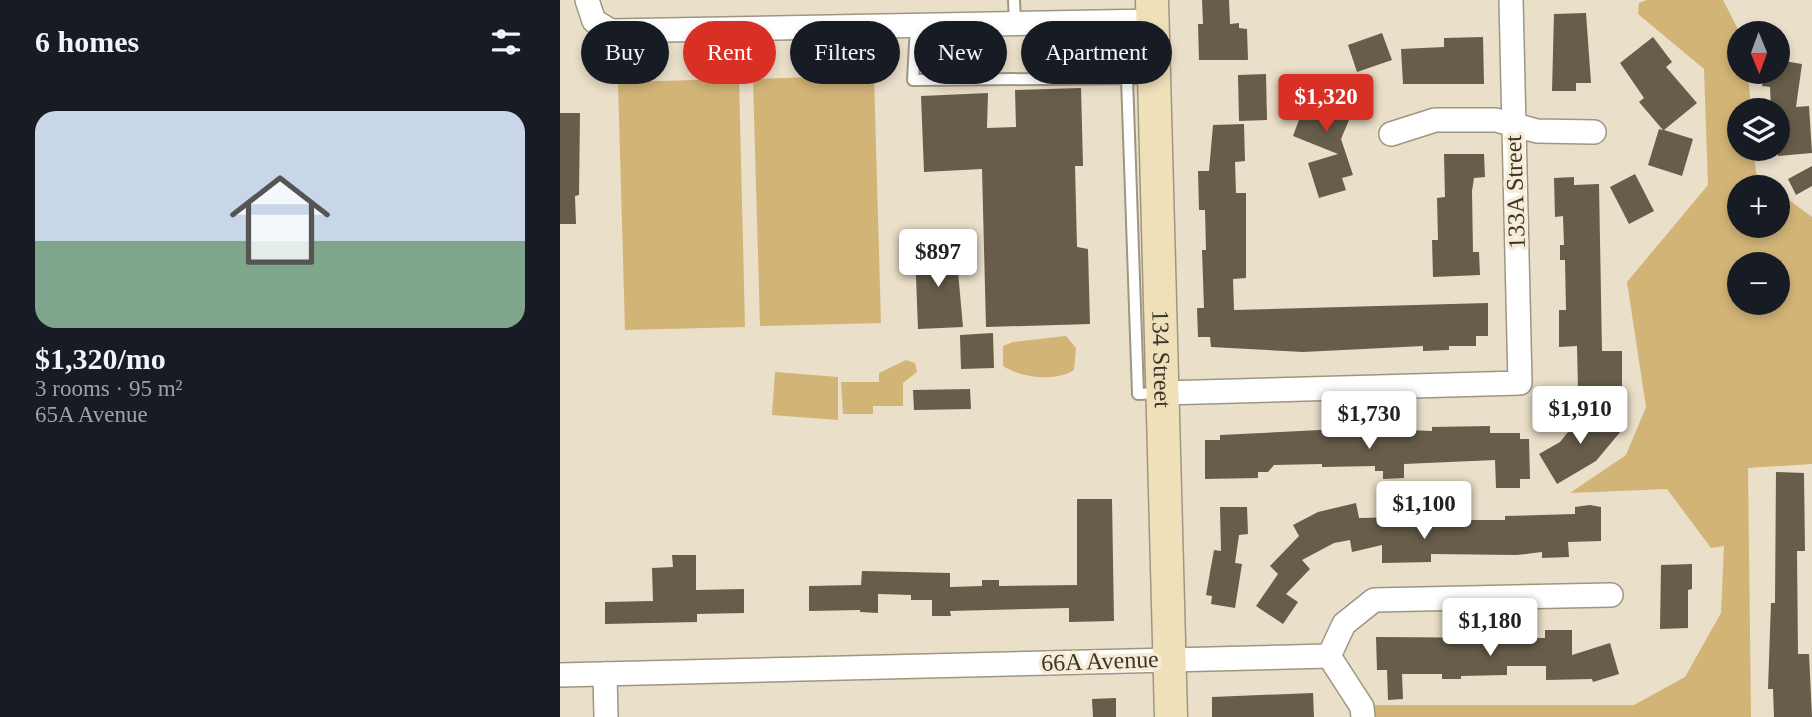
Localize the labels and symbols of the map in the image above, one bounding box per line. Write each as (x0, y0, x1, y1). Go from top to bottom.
north arrow (1727, 21, 1790, 84)
pin: $1,320 (1269, 74, 1383, 134)
street label: 133A Street (1500, 134, 1530, 249)
pin: $897 (897, 230, 979, 289)
street label: 134 Street (1147, 310, 1176, 409)
pin: $1,910 (1523, 386, 1637, 446)
pin: $1,730 (1312, 392, 1426, 451)
pin: $1,100 (1367, 482, 1481, 541)
pin: $1,180 (1433, 598, 1547, 658)
street label: 66A Avenue (1041, 646, 1159, 676)

